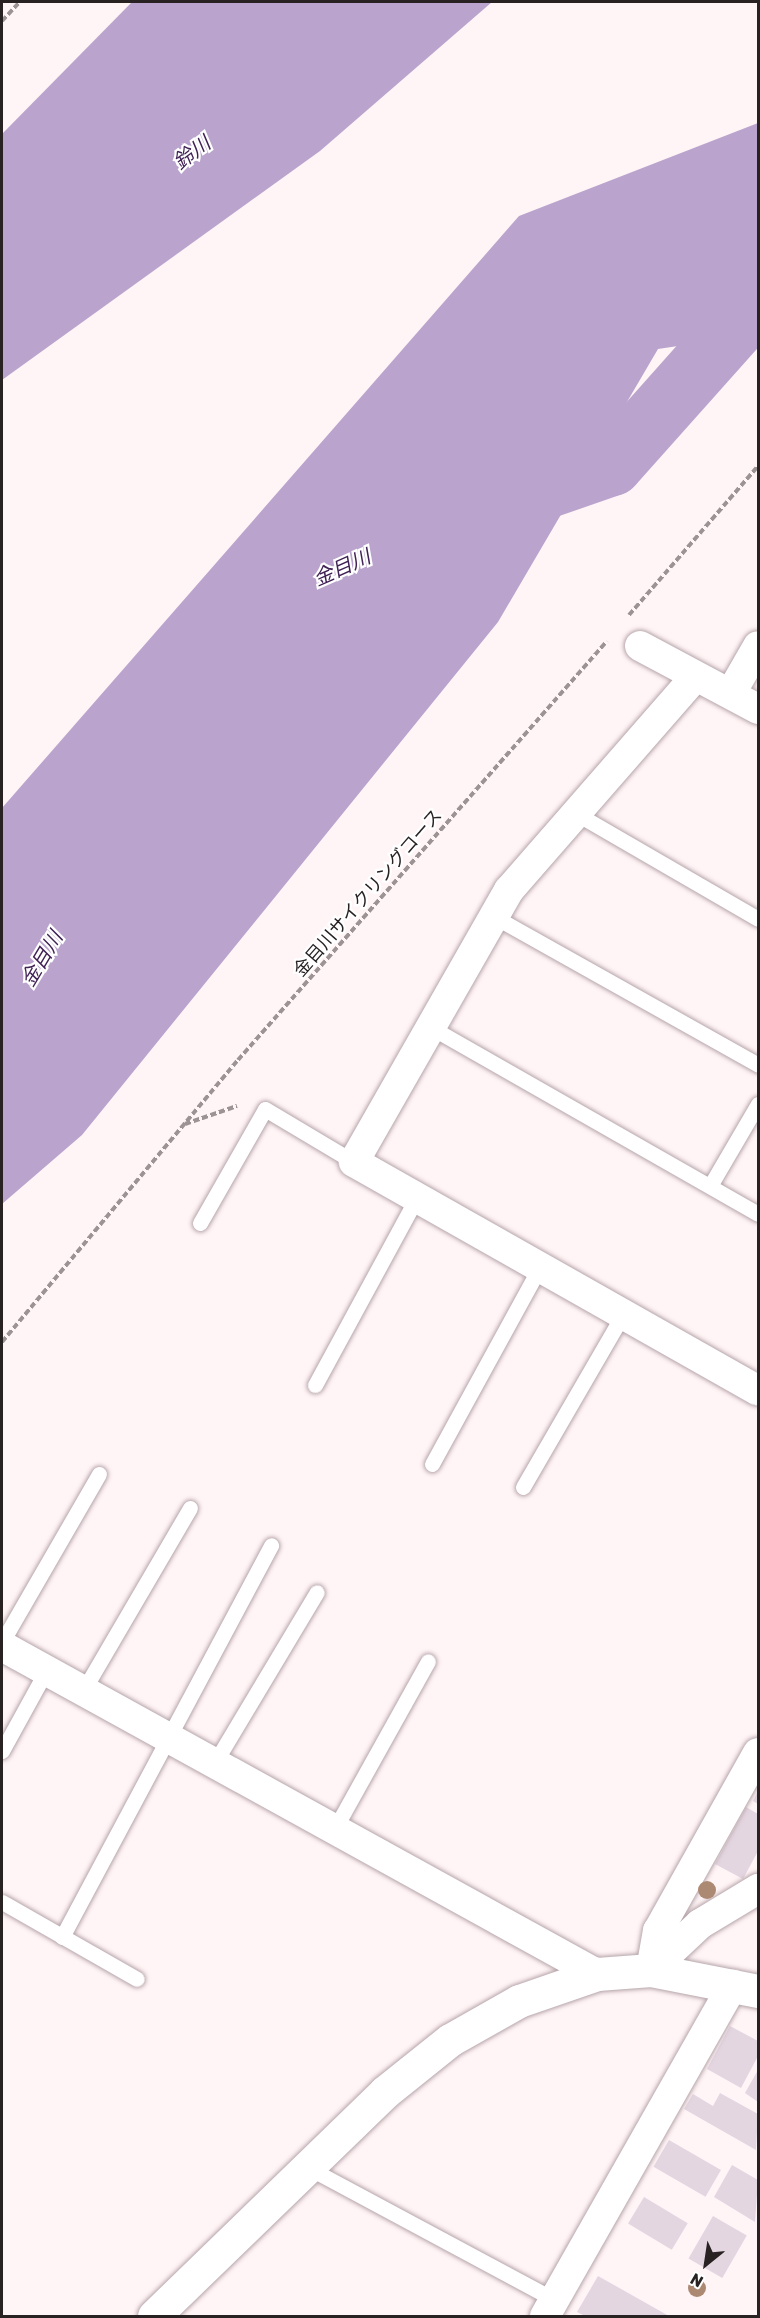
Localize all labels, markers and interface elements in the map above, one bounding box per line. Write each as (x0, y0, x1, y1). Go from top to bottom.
water label: 鈴川 (169, 131, 215, 175)
water label: 金目川 (310, 545, 374, 591)
street label: 金目川サイクリングコース (289, 804, 447, 982)
water label: 金目川 (16, 927, 68, 991)
north arrow (676, 2234, 736, 2294)
text: N (687, 2269, 706, 2291)

